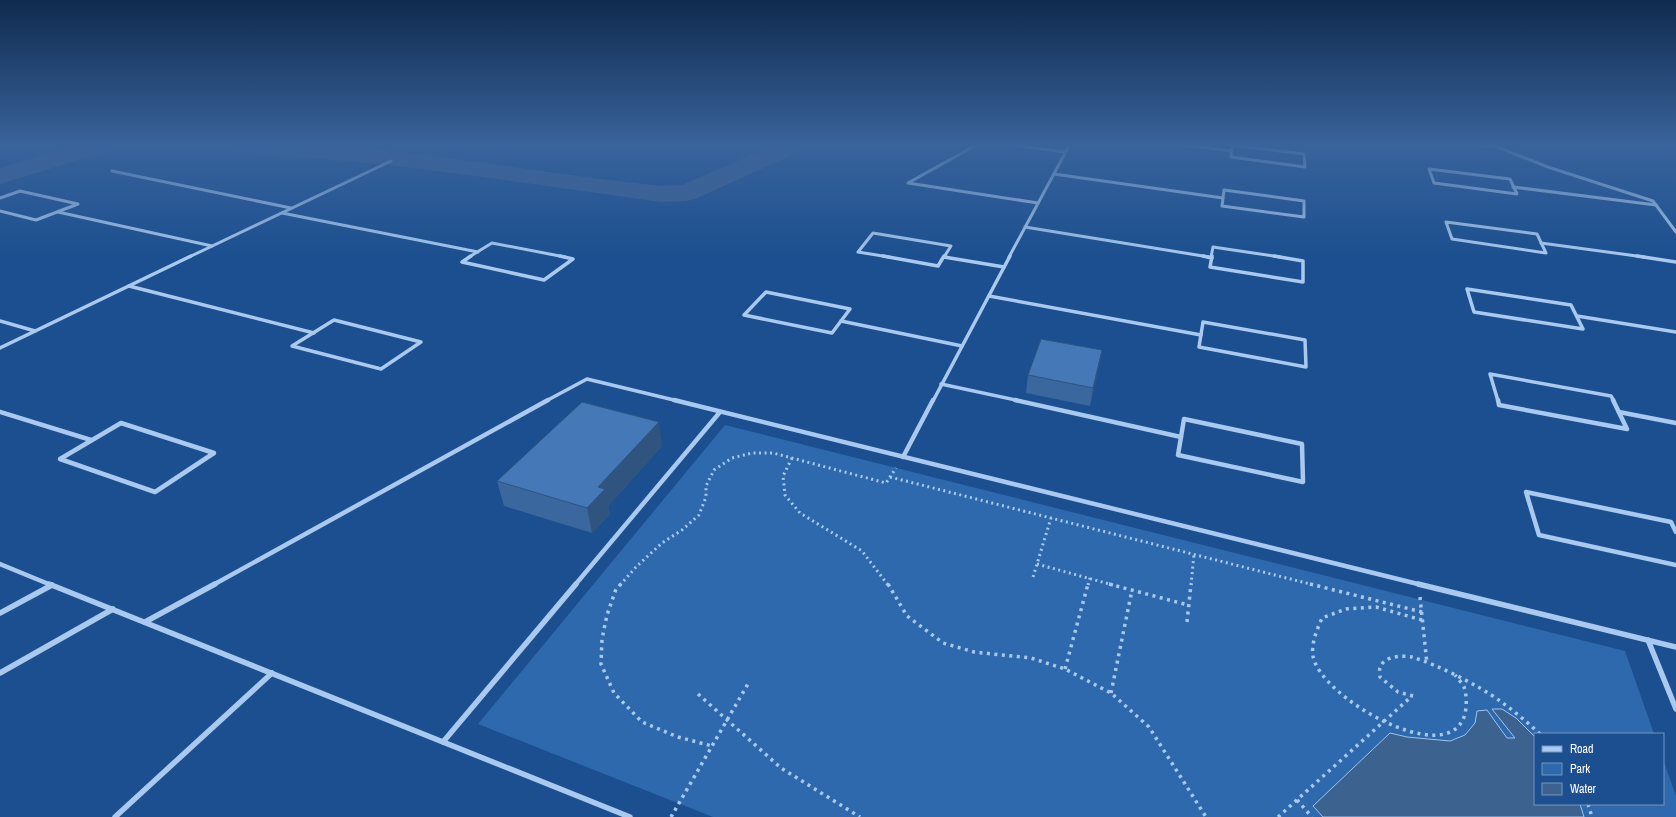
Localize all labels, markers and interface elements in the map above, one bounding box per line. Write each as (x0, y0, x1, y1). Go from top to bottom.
legend (1534, 733, 1664, 805)
text: Road (1570, 741, 1594, 757)
text: Park (1570, 761, 1590, 777)
text: Water (1570, 781, 1597, 797)

